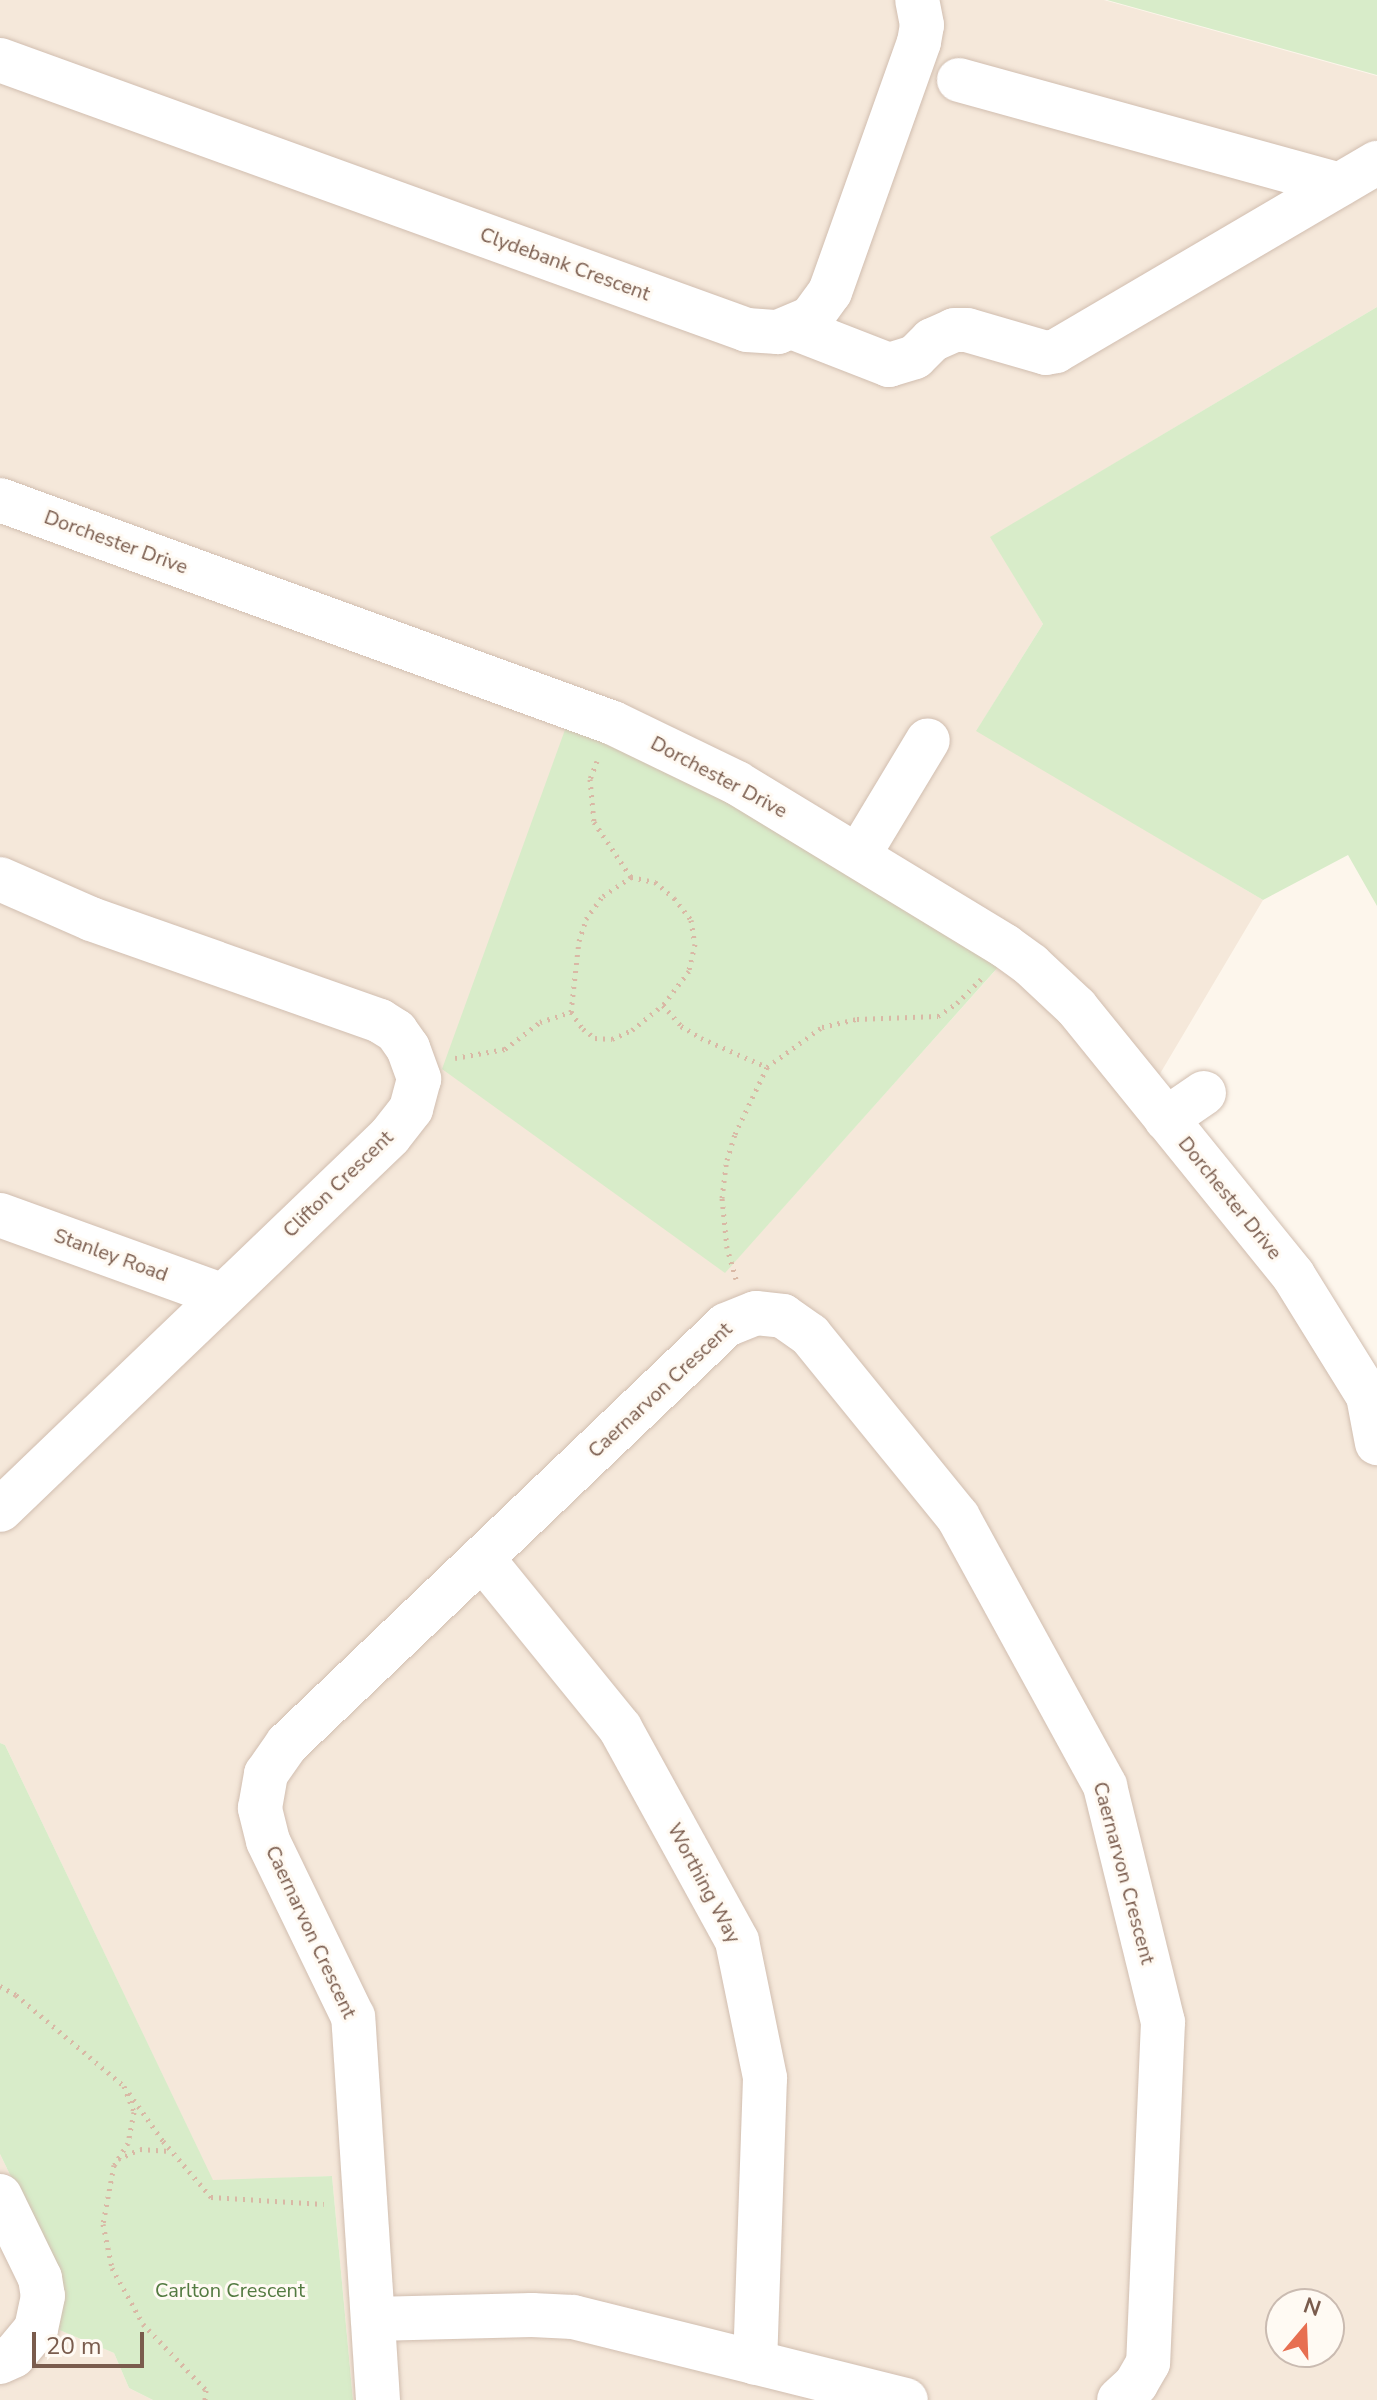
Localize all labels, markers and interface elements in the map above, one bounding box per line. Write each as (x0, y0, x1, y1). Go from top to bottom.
street label: Clydebank Crescent (477, 222, 653, 306)
street label: Dorchester Drive (41, 505, 191, 579)
street label: Dorchester Drive (647, 731, 791, 823)
street label: Clifton Crescent (278, 1126, 398, 1242)
street label: Dorchester Drive (1173, 1132, 1287, 1264)
street label: Stanley Road (51, 1223, 171, 1287)
street label: Caernarvon Crescent (583, 1317, 737, 1463)
street label: Caernarvon Crescent (1088, 1779, 1160, 1967)
street label: Worthing Way (662, 1819, 746, 1947)
street label: Caernarvon Crescent (260, 1842, 362, 2022)
park label: Carlton Crescent (155, 2278, 305, 2302)
north arrow (1265, 2288, 1345, 2368)
text: N (1299, 2290, 1325, 2324)
scale bar (36, 2316, 148, 2366)
text: 20 m (46, 2330, 102, 2362)

